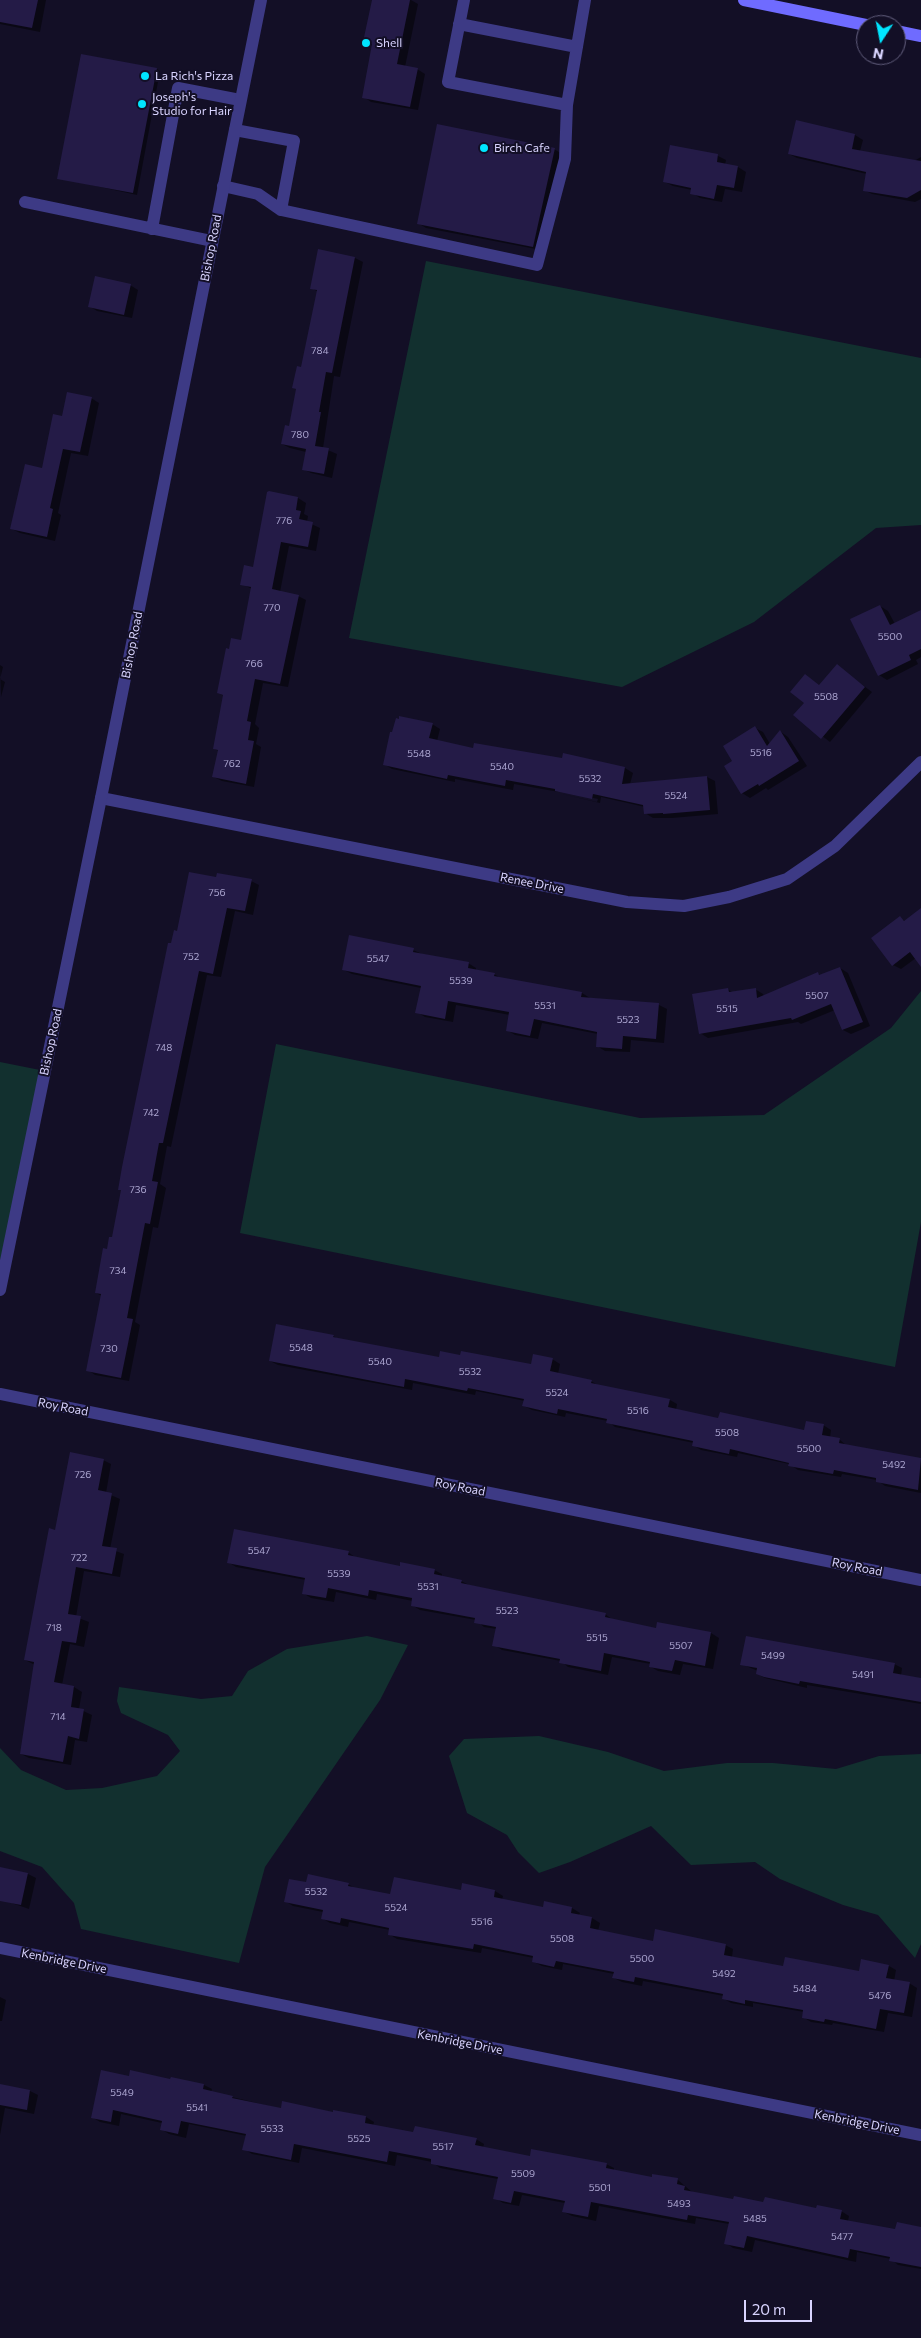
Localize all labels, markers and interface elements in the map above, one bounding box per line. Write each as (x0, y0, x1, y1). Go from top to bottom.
north arrow (856, 15, 906, 65)
place label: Shell (376, 36, 402, 50)
marker: Shell (360, 37, 372, 49)
text: N (871, 45, 885, 64)
place label: La Rich's Pizza (155, 69, 233, 83)
marker: La Rich's Pizza (139, 70, 151, 82)
place label: Joseph's Studio for Hair (152, 90, 232, 118)
marker: Joseph's Studio for Hair (136, 98, 148, 110)
place label: Birch Cafe (494, 141, 550, 155)
marker: Birch Cafe (478, 142, 490, 154)
street label: Bishop Road (197, 213, 225, 283)
house number: 784 (311, 345, 329, 357)
house number: 780 (291, 429, 309, 441)
house number: 776 (276, 515, 292, 527)
house number: 770 (263, 602, 281, 614)
street label: Bishop Road (118, 610, 146, 680)
house number: 5500 (878, 631, 902, 643)
house number: 766 (245, 658, 263, 670)
house number: 5508 (814, 691, 838, 703)
house number: 5516 (750, 747, 772, 759)
house number: 5548 (407, 748, 431, 760)
house number: 762 (224, 758, 240, 770)
house number: 5540 (490, 761, 514, 773)
house number: 5532 (579, 773, 601, 785)
house number: 5524 (665, 790, 687, 802)
street label: Renee Drive (499, 870, 565, 896)
house number: 756 (208, 887, 226, 899)
house number: 752 (183, 951, 199, 963)
house number: 5547 (367, 953, 389, 965)
house number: 5539 (449, 975, 473, 987)
house number: 5507 (805, 990, 829, 1002)
house number: 5531 (534, 1000, 556, 1012)
house number: 5515 (716, 1003, 738, 1015)
street label: Bishop Road (37, 1007, 65, 1077)
house number: 5523 (617, 1014, 639, 1026)
house number: 748 (156, 1042, 172, 1054)
house number: 742 (143, 1107, 159, 1119)
house number: 736 (129, 1184, 147, 1196)
house number: 734 (110, 1265, 126, 1277)
house number: 5548 (289, 1342, 313, 1354)
house number: 730 (100, 1343, 118, 1355)
house number: 5540 (368, 1356, 392, 1368)
house number: 5532 (459, 1366, 481, 1378)
house number: 5524 (546, 1387, 568, 1399)
street label: Roy Road (37, 1395, 89, 1419)
house number: 5516 (627, 1405, 649, 1417)
house number: 5508 (715, 1427, 739, 1439)
house number: 5500 (797, 1443, 821, 1455)
house number: 5492 (882, 1459, 906, 1471)
house number: 726 (75, 1469, 91, 1481)
street label: Roy Road (434, 1475, 486, 1499)
house number: 5547 (248, 1545, 270, 1557)
house number: 722 (71, 1552, 87, 1564)
street label: Roy Road (831, 1555, 883, 1579)
house number: 5539 (327, 1568, 351, 1580)
house number: 5531 (417, 1581, 439, 1593)
house number: 5523 (496, 1605, 518, 1617)
house number: 718 (46, 1622, 62, 1634)
house number: 5515 (586, 1632, 608, 1644)
house number: 5507 (669, 1640, 693, 1652)
house number: 5499 (761, 1650, 785, 1662)
house number: 5491 (852, 1669, 874, 1681)
house number: 714 (50, 1711, 66, 1723)
house number: 5532 (305, 1886, 327, 1898)
house number: 5524 (385, 1902, 407, 1914)
house number: 5516 (471, 1916, 493, 1928)
house number: 5508 (550, 1933, 574, 1945)
street label: Kenbridge Drive (20, 1946, 108, 1976)
house number: 5500 (630, 1953, 654, 1965)
house number: 5492 (712, 1968, 736, 1980)
house number: 5484 (793, 1983, 817, 1995)
house number: 5476 (869, 1990, 891, 2002)
street label: Kenbridge Drive (416, 2027, 504, 2057)
house number: 5549 (110, 2087, 134, 2099)
house number: 5541 (186, 2102, 208, 2114)
street label: Kenbridge Drive (813, 2107, 901, 2137)
house number: 5533 (261, 2123, 283, 2135)
house number: 5525 (348, 2133, 370, 2145)
house number: 5517 (432, 2141, 454, 2153)
house number: 5509 (511, 2168, 535, 2180)
house number: 5501 (589, 2182, 611, 2194)
house number: 5493 (667, 2198, 691, 2210)
house number: 5485 (743, 2213, 767, 2225)
house number: 5477 (831, 2231, 853, 2243)
scale bar (746, 2290, 814, 2322)
text: 20 m (752, 2300, 786, 2318)

